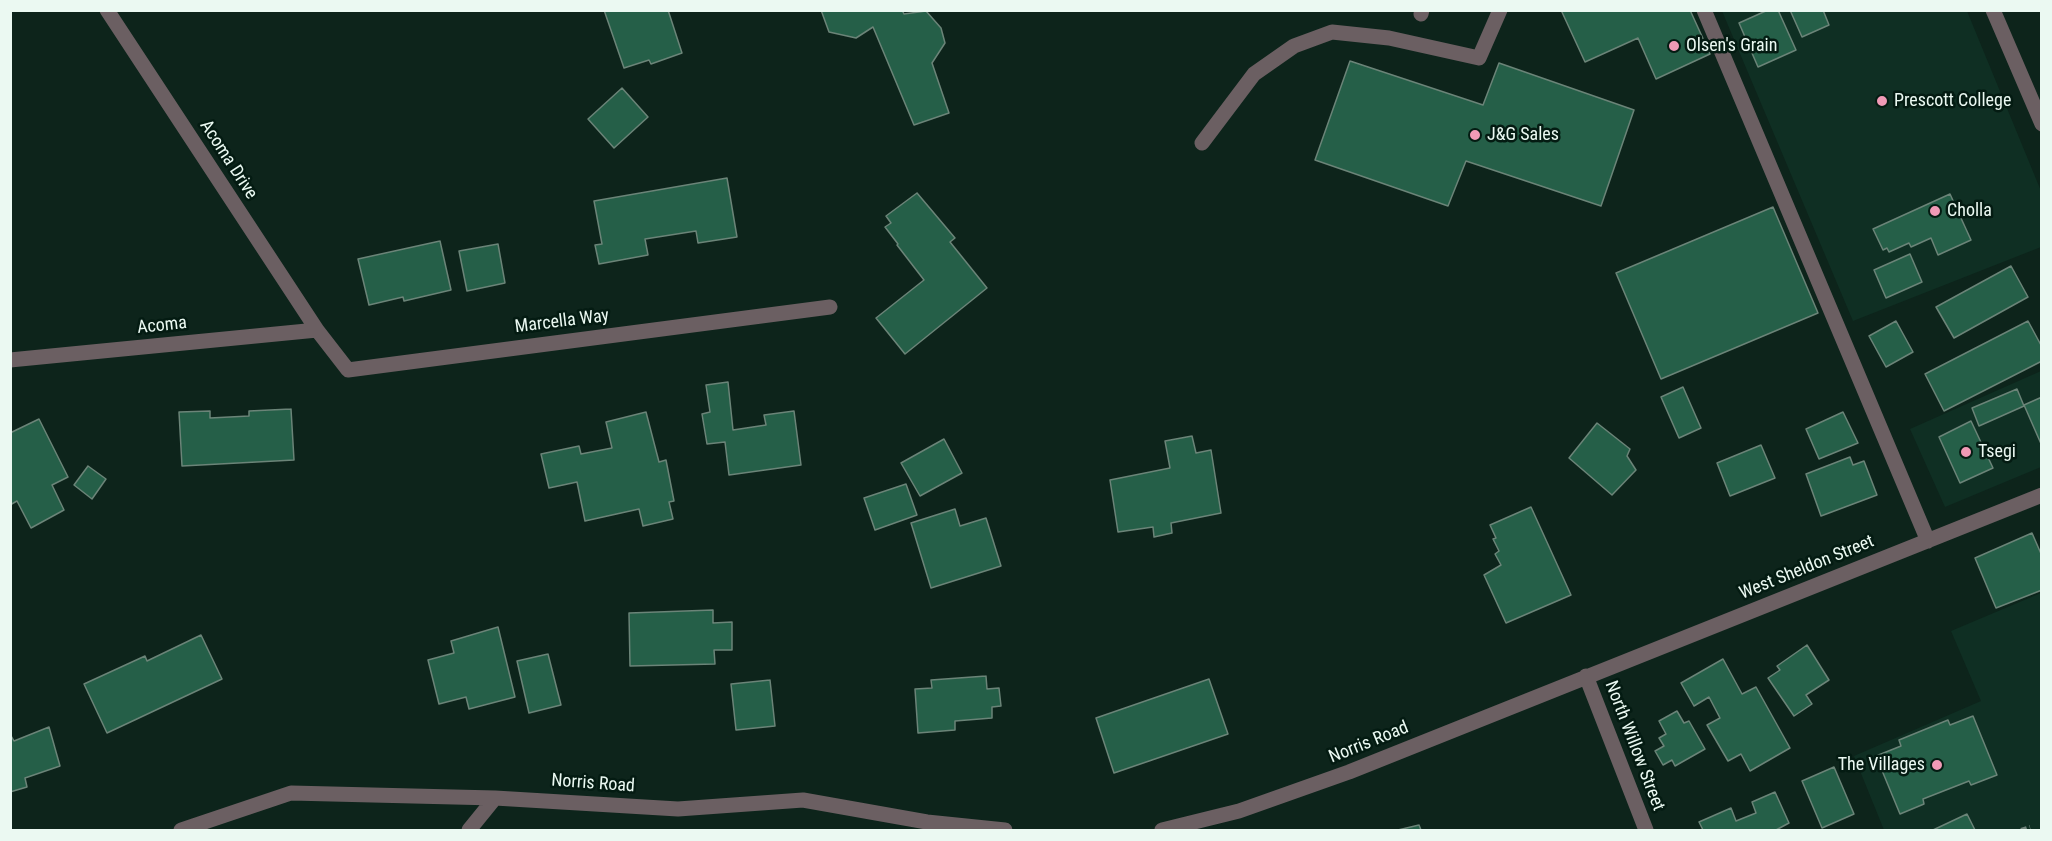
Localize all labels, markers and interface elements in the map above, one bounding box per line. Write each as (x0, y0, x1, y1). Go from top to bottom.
place label: Olsen's Grain (1686, 35, 1777, 57)
marker: Olsen's Grain (1667, 39, 1681, 53)
place label: Prescott College (1894, 90, 2011, 112)
marker: Prescott College (1875, 94, 1889, 108)
street label: Acoma Drive (194, 116, 262, 204)
place label: J&G Sales (1487, 124, 1559, 146)
marker: J&G Sales (1468, 128, 1482, 142)
place label: Cholla (1947, 200, 1992, 222)
marker: Cholla (1928, 204, 1942, 218)
street label: Marcella Way (514, 306, 610, 338)
street label: Acoma (136, 313, 188, 339)
place label: Tsegi (1978, 441, 2016, 463)
marker: Tsegi (1959, 445, 1973, 459)
street label: West Sheldon Street (1737, 531, 1877, 605)
street label: North Willow Street (1599, 678, 1669, 814)
street label: Norris Road (1326, 717, 1412, 769)
place label: The Villages (1838, 754, 1925, 776)
marker: The Villages (1930, 758, 1944, 772)
street label: Norris Road (550, 770, 636, 798)

